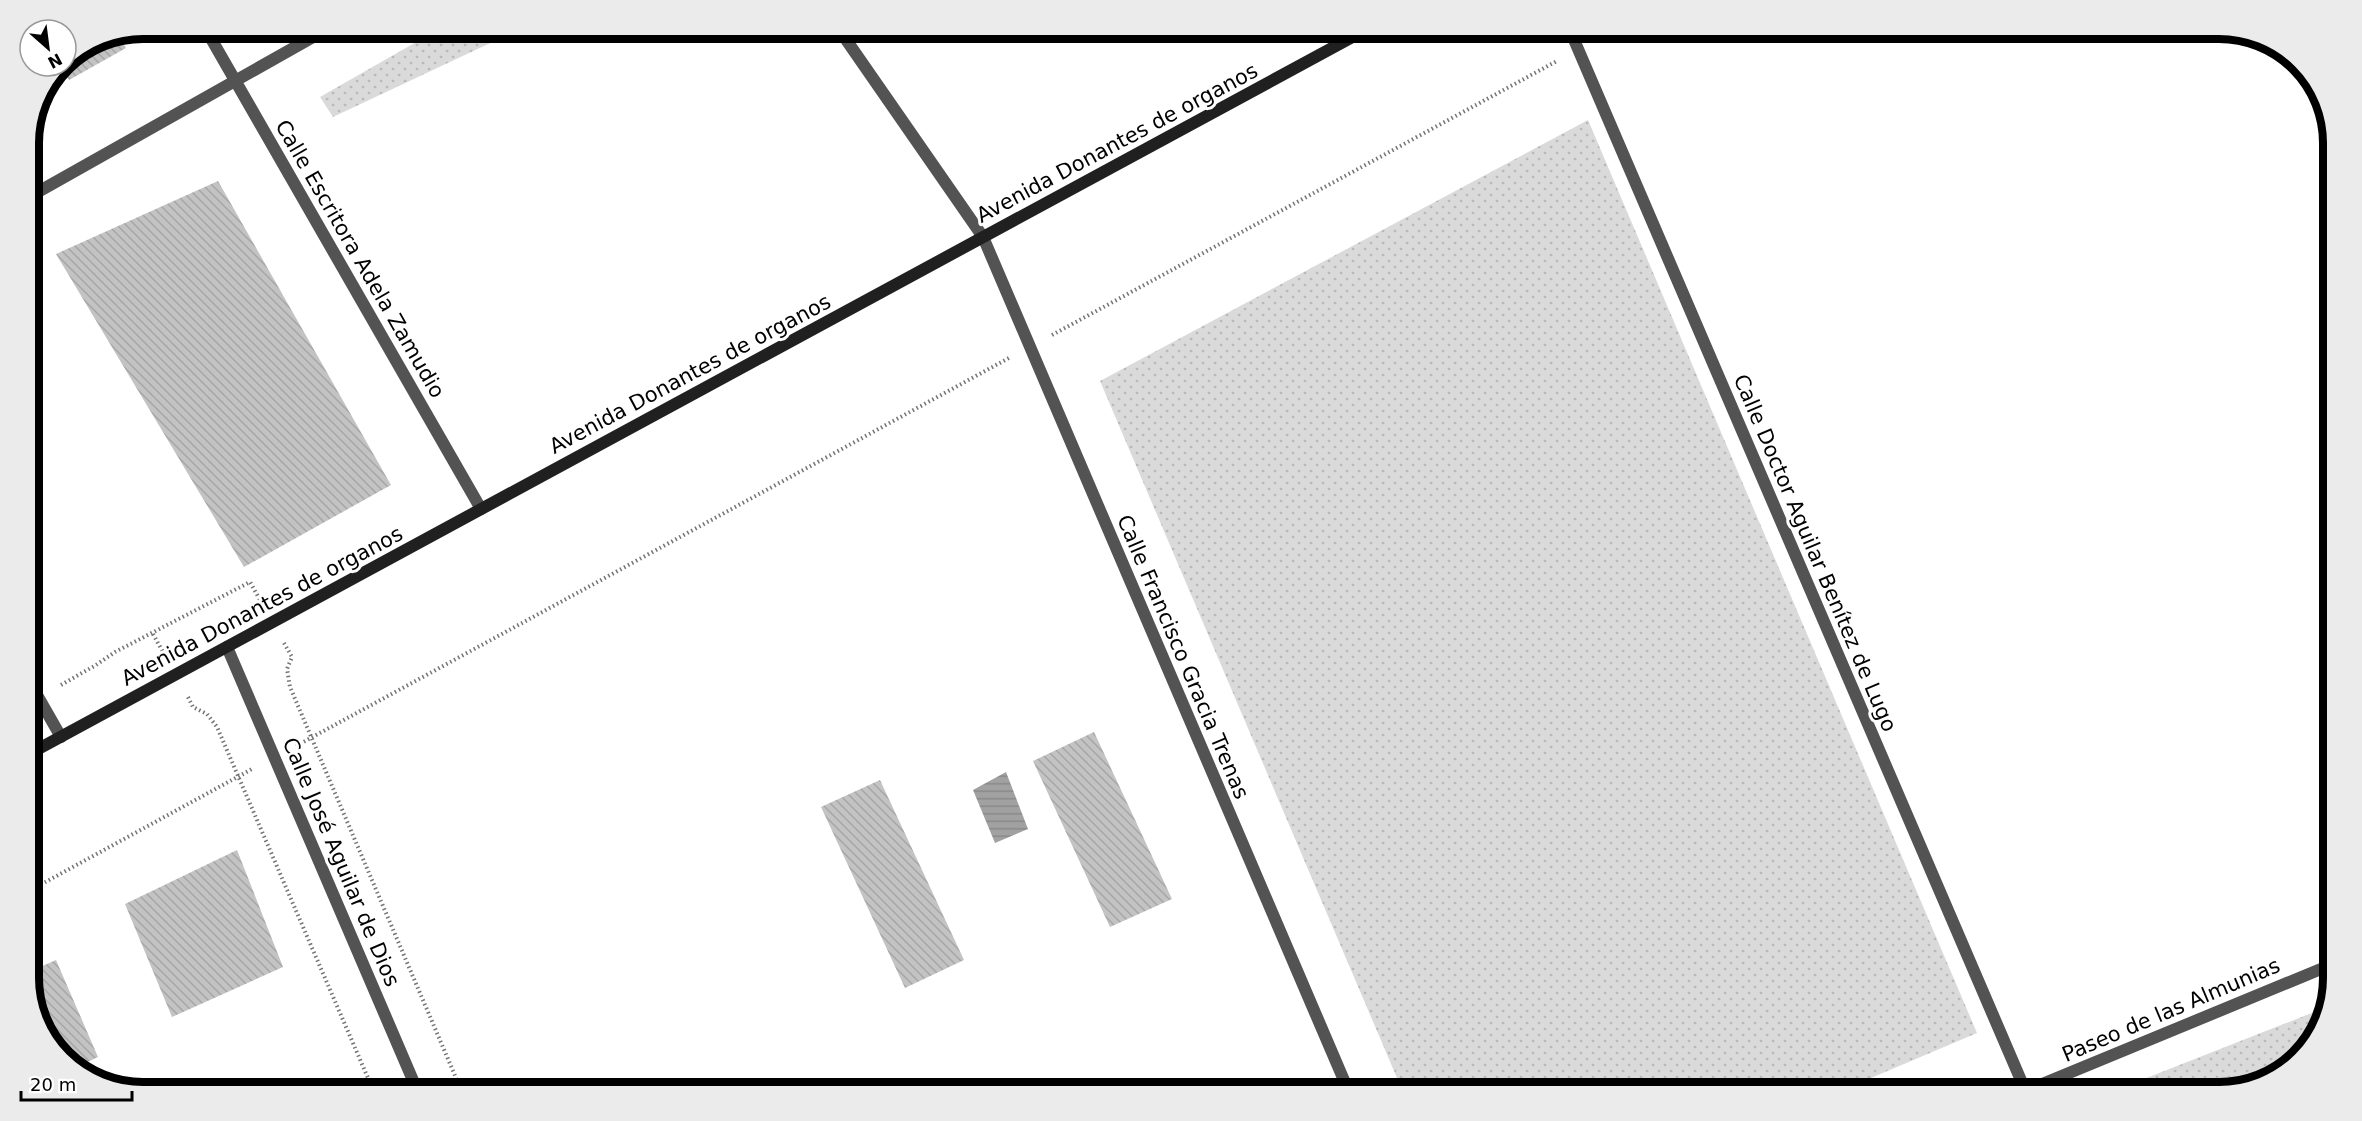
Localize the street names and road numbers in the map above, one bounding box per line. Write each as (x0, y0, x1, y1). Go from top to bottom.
street label: Avenida Donantes de organos (972, 58, 1262, 228)
street label: Calle Escritora Adela Zamudio (270, 116, 450, 402)
street label: Avenida Donantes de organos (545, 289, 835, 459)
street label: Calle Doctor Aguilar Benítez de Lugo (1729, 371, 1901, 735)
street label: Calle Francisco Gracia Trenas (1112, 511, 1254, 803)
street label: Avenida Donantes de organos (117, 521, 407, 691)
street label: Calle José Aguilar de Dios (278, 734, 404, 990)
street label: Paseo de las Almunias (2059, 953, 2283, 1067)

